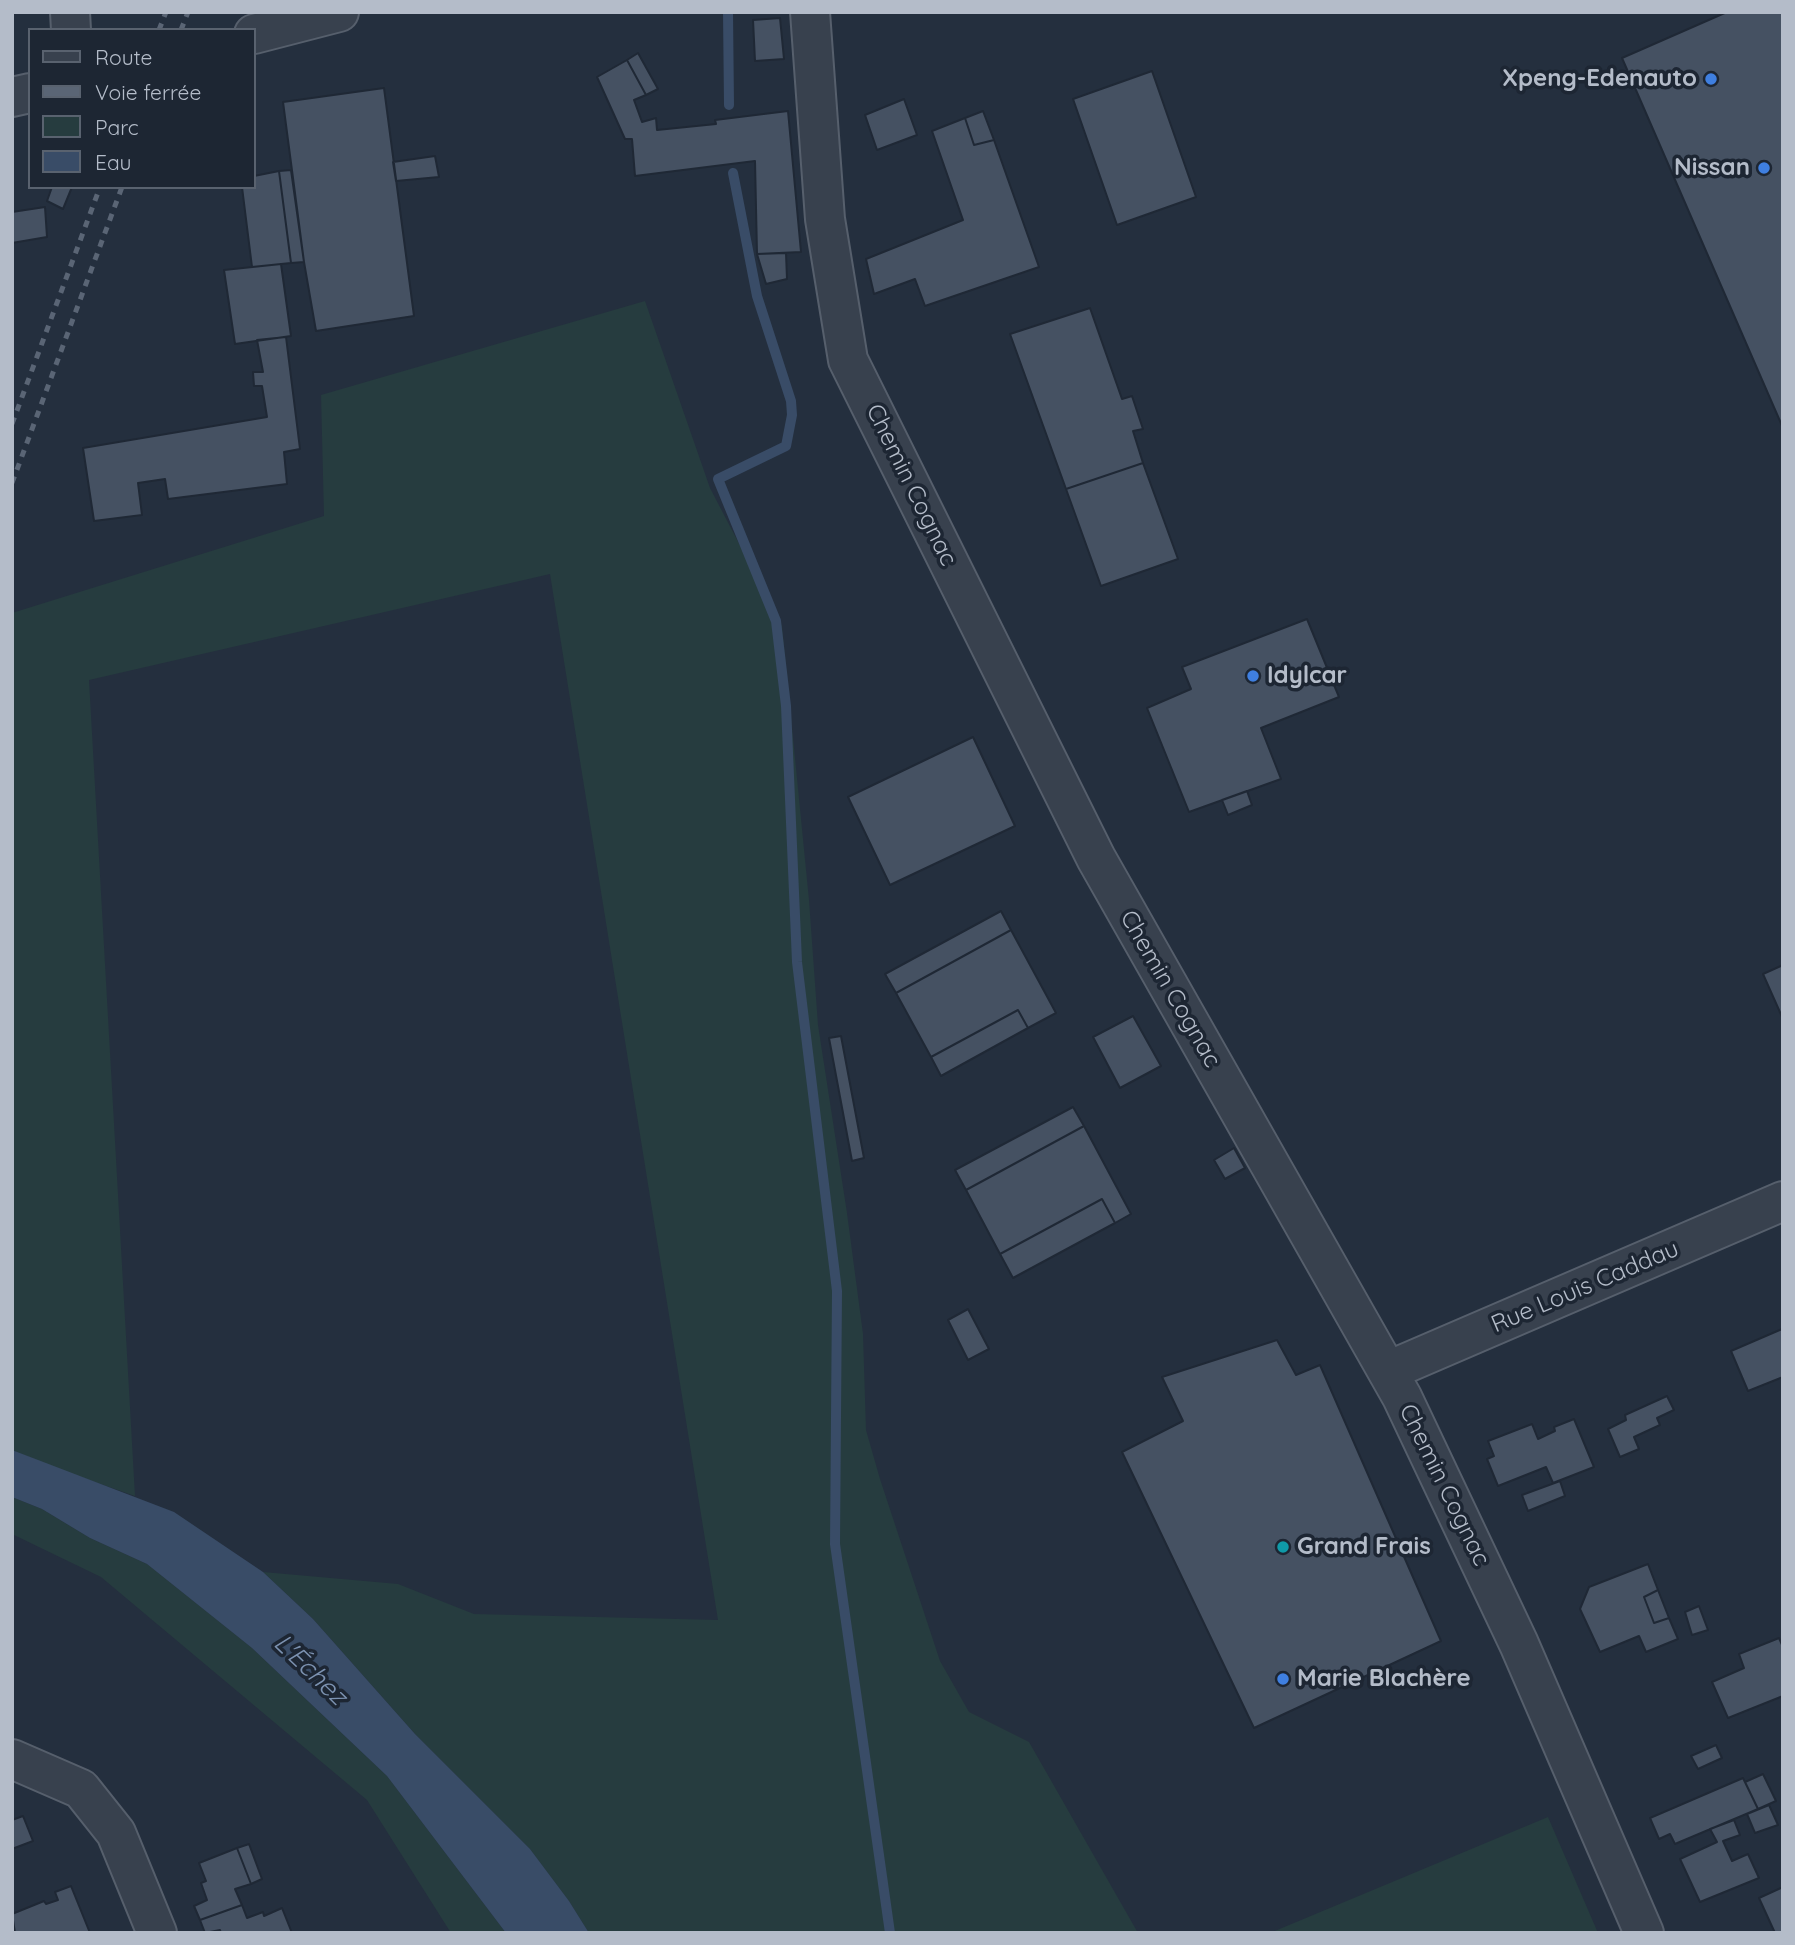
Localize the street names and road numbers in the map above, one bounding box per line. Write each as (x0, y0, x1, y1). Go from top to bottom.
street label: Chemin Cognac (859, 399, 963, 571)
street label: Chemin Cognac (1113, 905, 1227, 1073)
street label: Rue Louis Caddau (1487, 1235, 1683, 1339)
street label: Chemin Cognac (1392, 1399, 1496, 1571)

